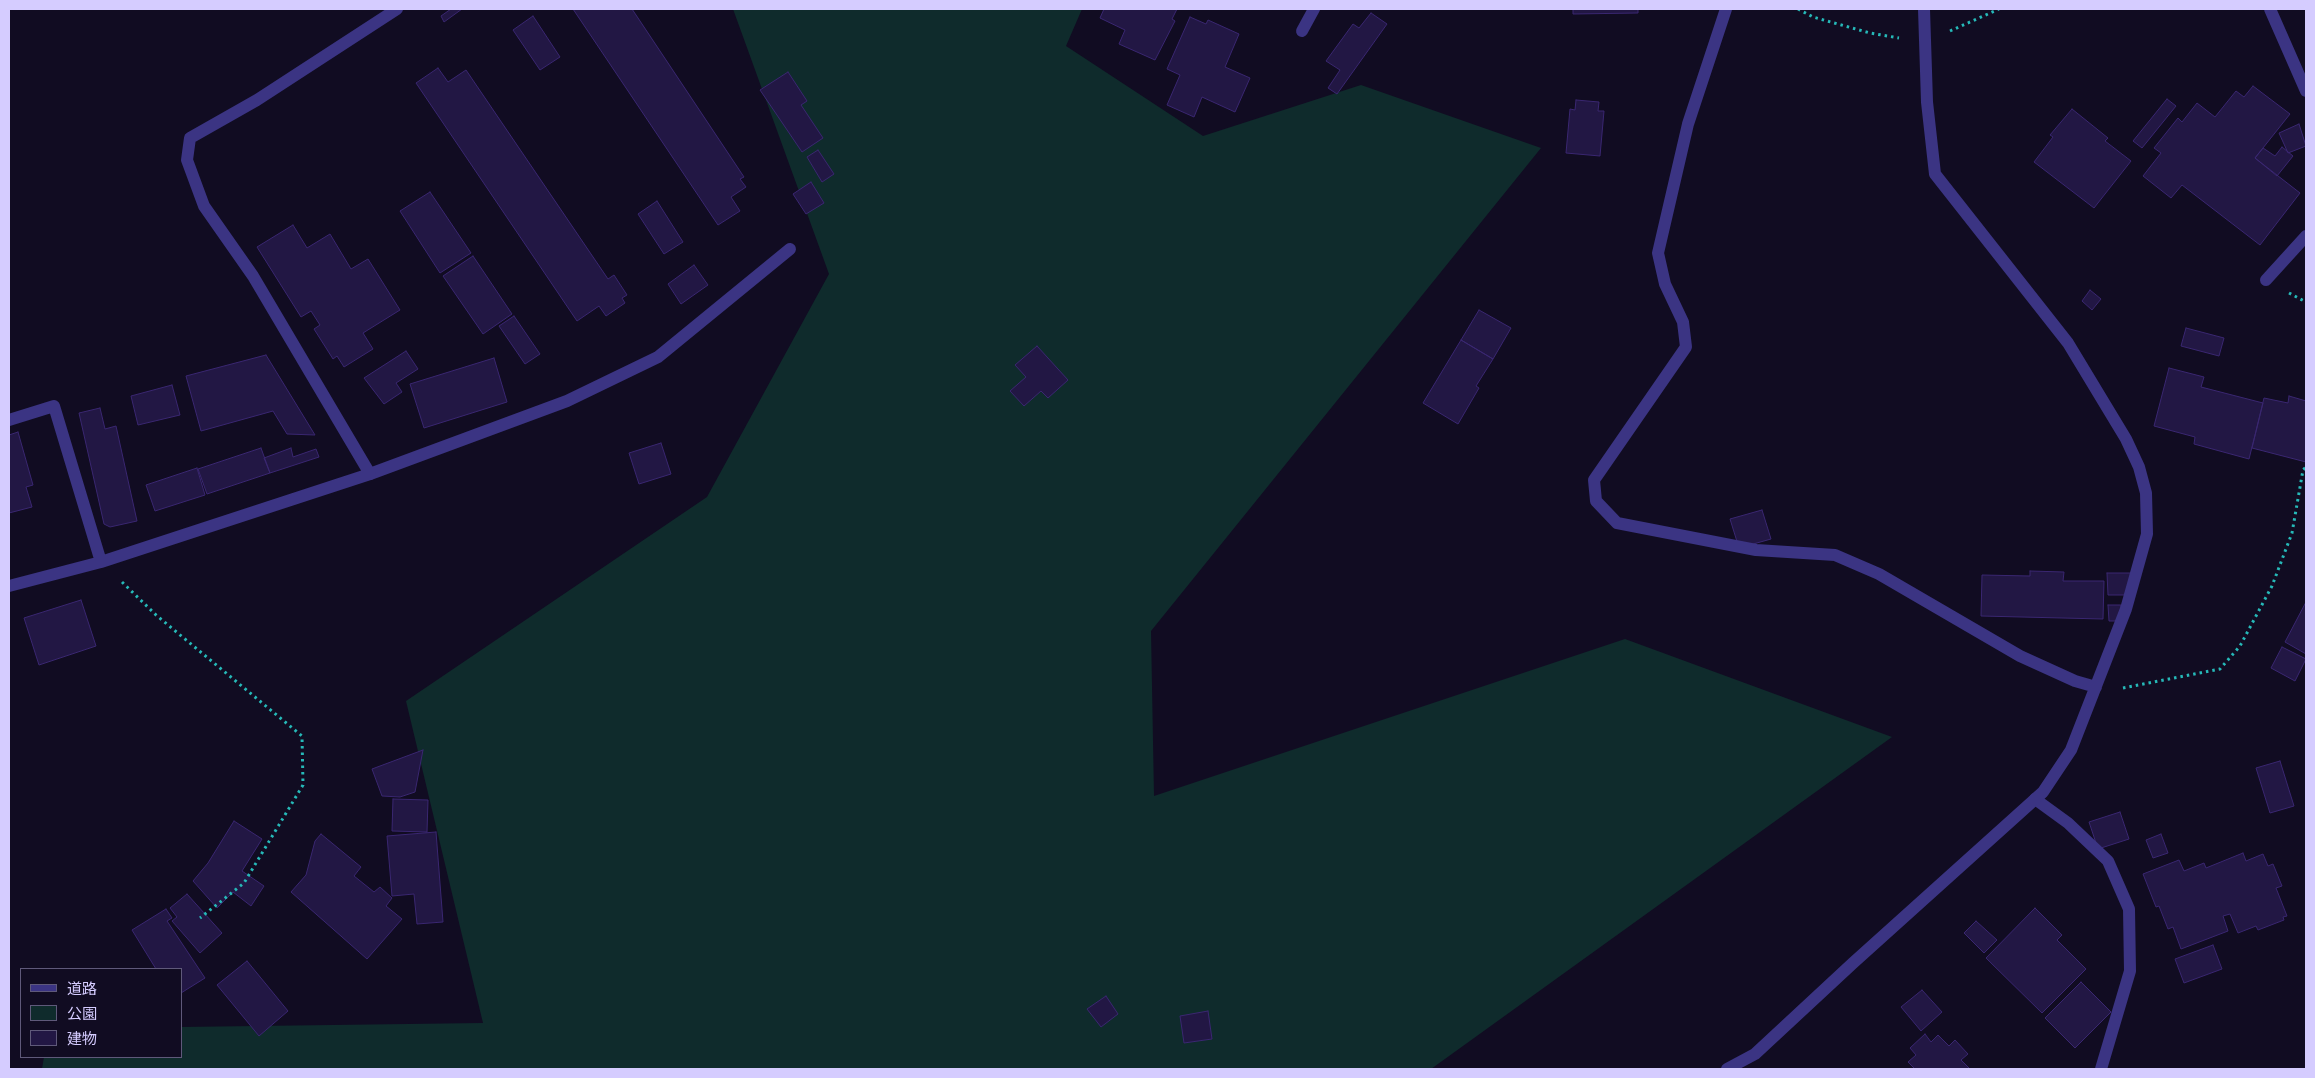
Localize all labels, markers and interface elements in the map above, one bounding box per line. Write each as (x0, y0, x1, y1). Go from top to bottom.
legend (20, 968, 182, 1058)
text: 道路 (67, 980, 97, 998)
text: 公園 (67, 1005, 97, 1023)
text: 建物 (67, 1030, 97, 1048)

